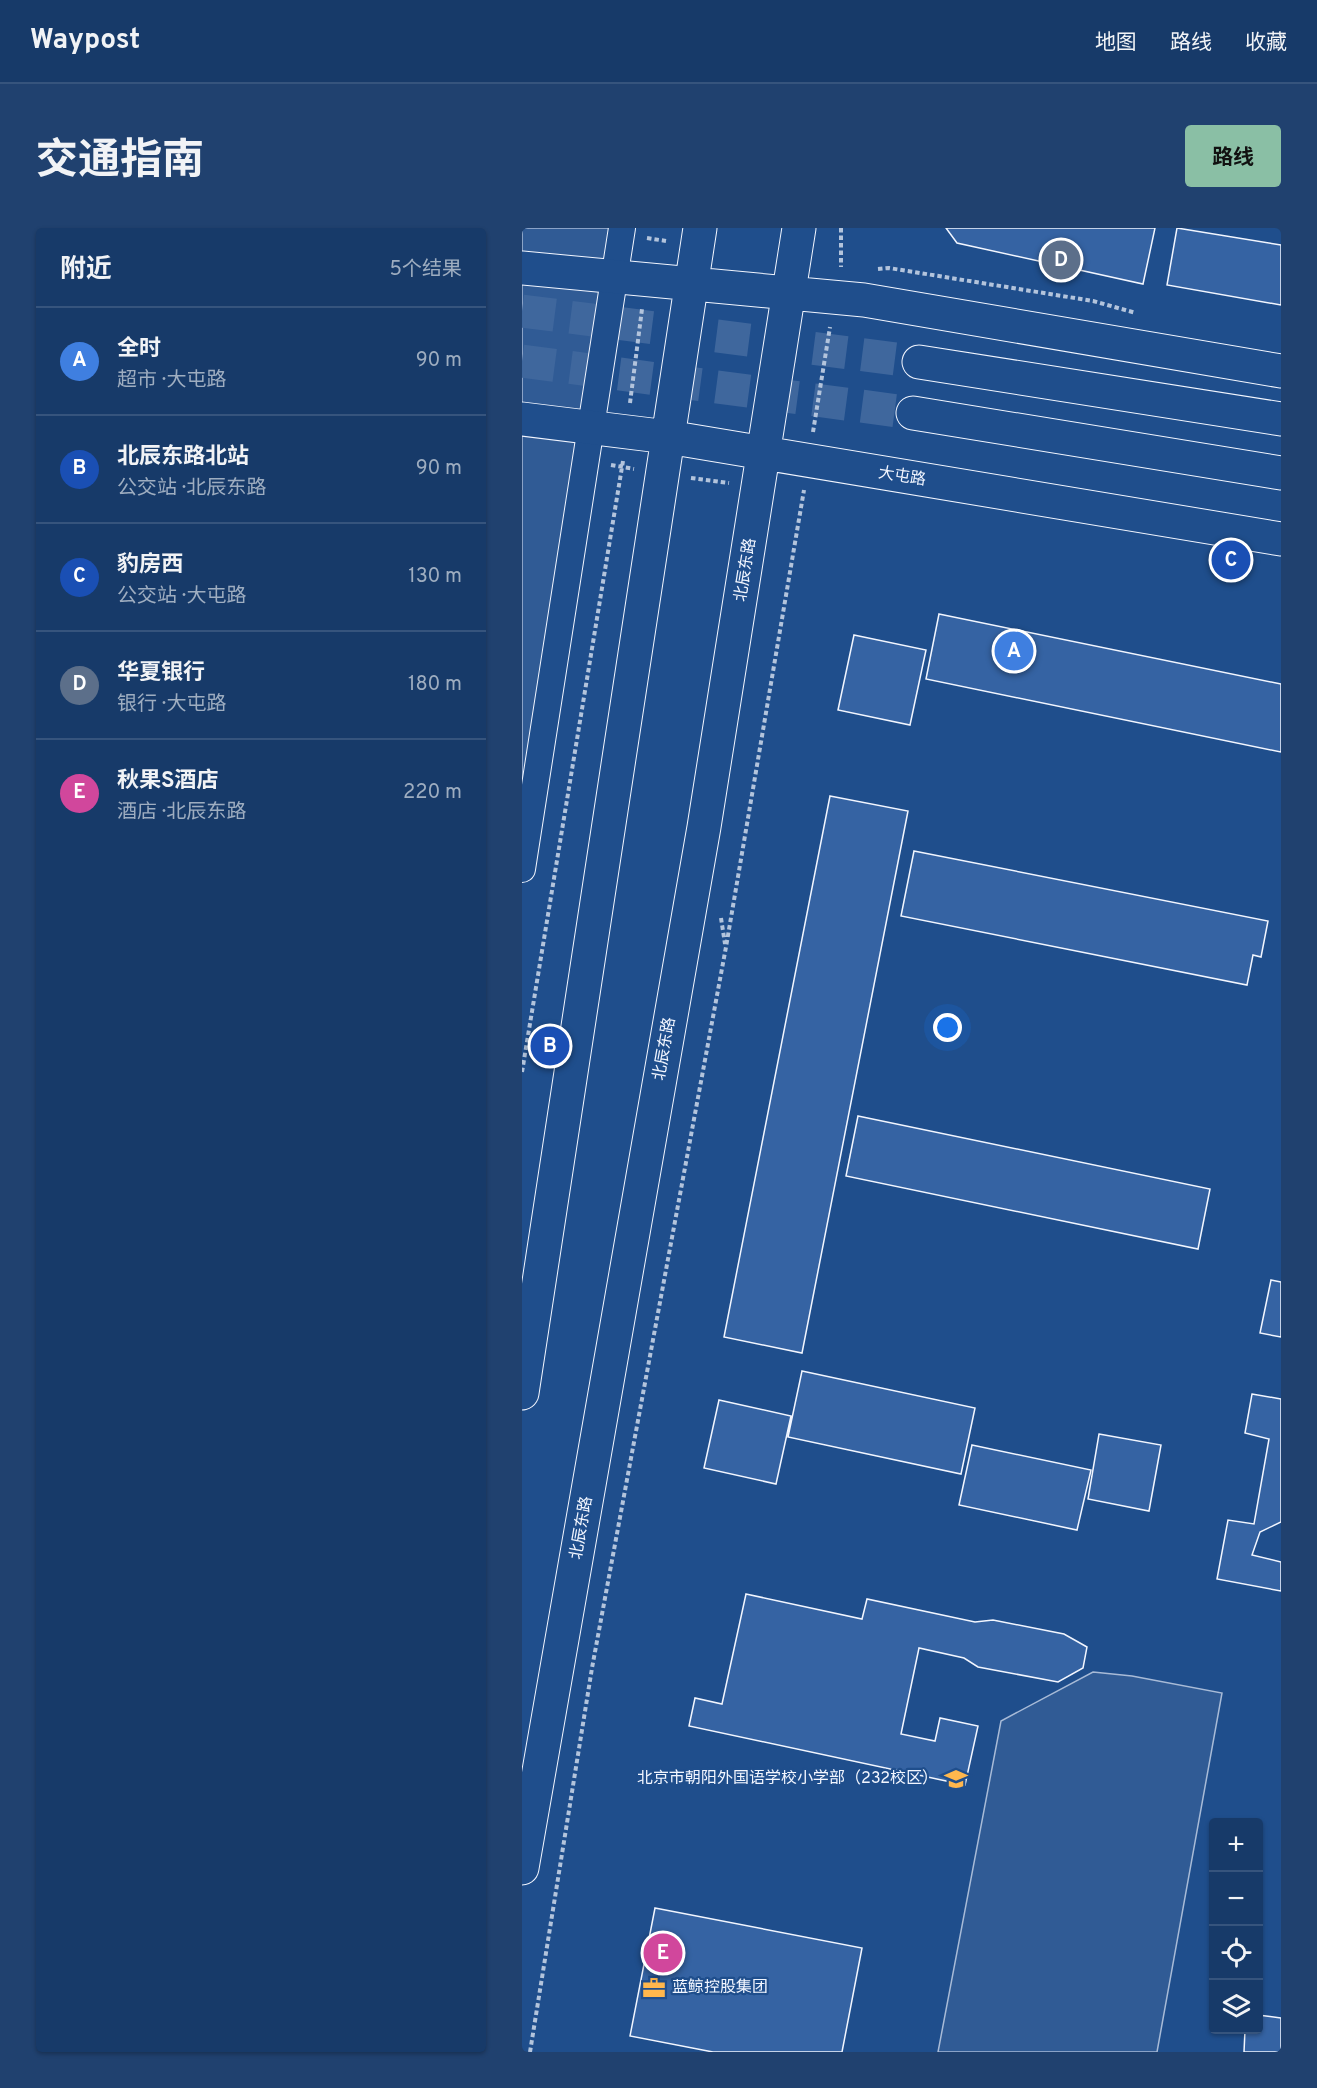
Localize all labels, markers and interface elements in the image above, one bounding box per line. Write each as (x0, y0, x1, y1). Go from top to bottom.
text: Waypost (30, 23, 140, 59)
text: 地图 (1095, 30, 1137, 57)
text: 路线 (1170, 30, 1212, 57)
text: 收藏 (1245, 30, 1287, 57)
button: 路线 (1185, 125, 1281, 187)
text: 交通指南 (36, 136, 204, 189)
pin: D (1042, 237, 1080, 282)
text: 附近 (60, 254, 112, 287)
text: 5个结果 (390, 257, 462, 283)
text: 全时 (117, 336, 161, 363)
text: A (72, 348, 87, 374)
text: 90 m (416, 348, 462, 374)
text: 超市 · 大屯路 (117, 368, 226, 394)
text: 北辰东路北站 (117, 444, 249, 471)
text: B (73, 456, 86, 482)
text: 90 m (416, 456, 462, 482)
street label: 大屯路 (877, 463, 927, 491)
text: 公交站 · 北辰东路 (117, 476, 266, 502)
street label: 北辰东路 (731, 537, 761, 603)
pin: C (1212, 538, 1250, 582)
text: 豹房西 (117, 552, 183, 579)
text: C (73, 564, 86, 590)
text: 130 m (408, 564, 462, 590)
text: 公交站 · 大屯路 (117, 584, 246, 610)
pin: A (994, 628, 1034, 674)
text: 华夏银行 (117, 660, 205, 687)
text: D (72, 672, 87, 698)
text: 180 m (408, 672, 462, 698)
text: 银行 · 大屯路 (117, 692, 226, 718)
text: 秋果S酒店 (117, 768, 219, 795)
text: E (73, 780, 86, 806)
text: 220 m (403, 780, 462, 806)
text: 酒店 · 北辰东路 (117, 800, 246, 826)
your location (933, 1013, 962, 1042)
street label: 北辰东路 (650, 1016, 680, 1082)
pin: B (531, 1024, 570, 1068)
street label: 北辰东路 (567, 1495, 597, 1561)
school or university icon: 北京市朝阳外国语学校小学部（232校区） (943, 1766, 969, 1792)
place label: 北京市朝阳外国语学校小学部（232校区） (637, 1769, 938, 1789)
map controls (1209, 1818, 1263, 2034)
button: + (1209, 1818, 1263, 1872)
button: − (1209, 1872, 1263, 1926)
button: locate (1209, 1926, 1263, 1980)
pin: E (644, 1930, 682, 1976)
office icon: 蓝鲸控股集团 (641, 1975, 667, 2001)
place label: 蓝鲸控股集团 (672, 1978, 768, 1998)
button: layers (1209, 1980, 1263, 2034)

